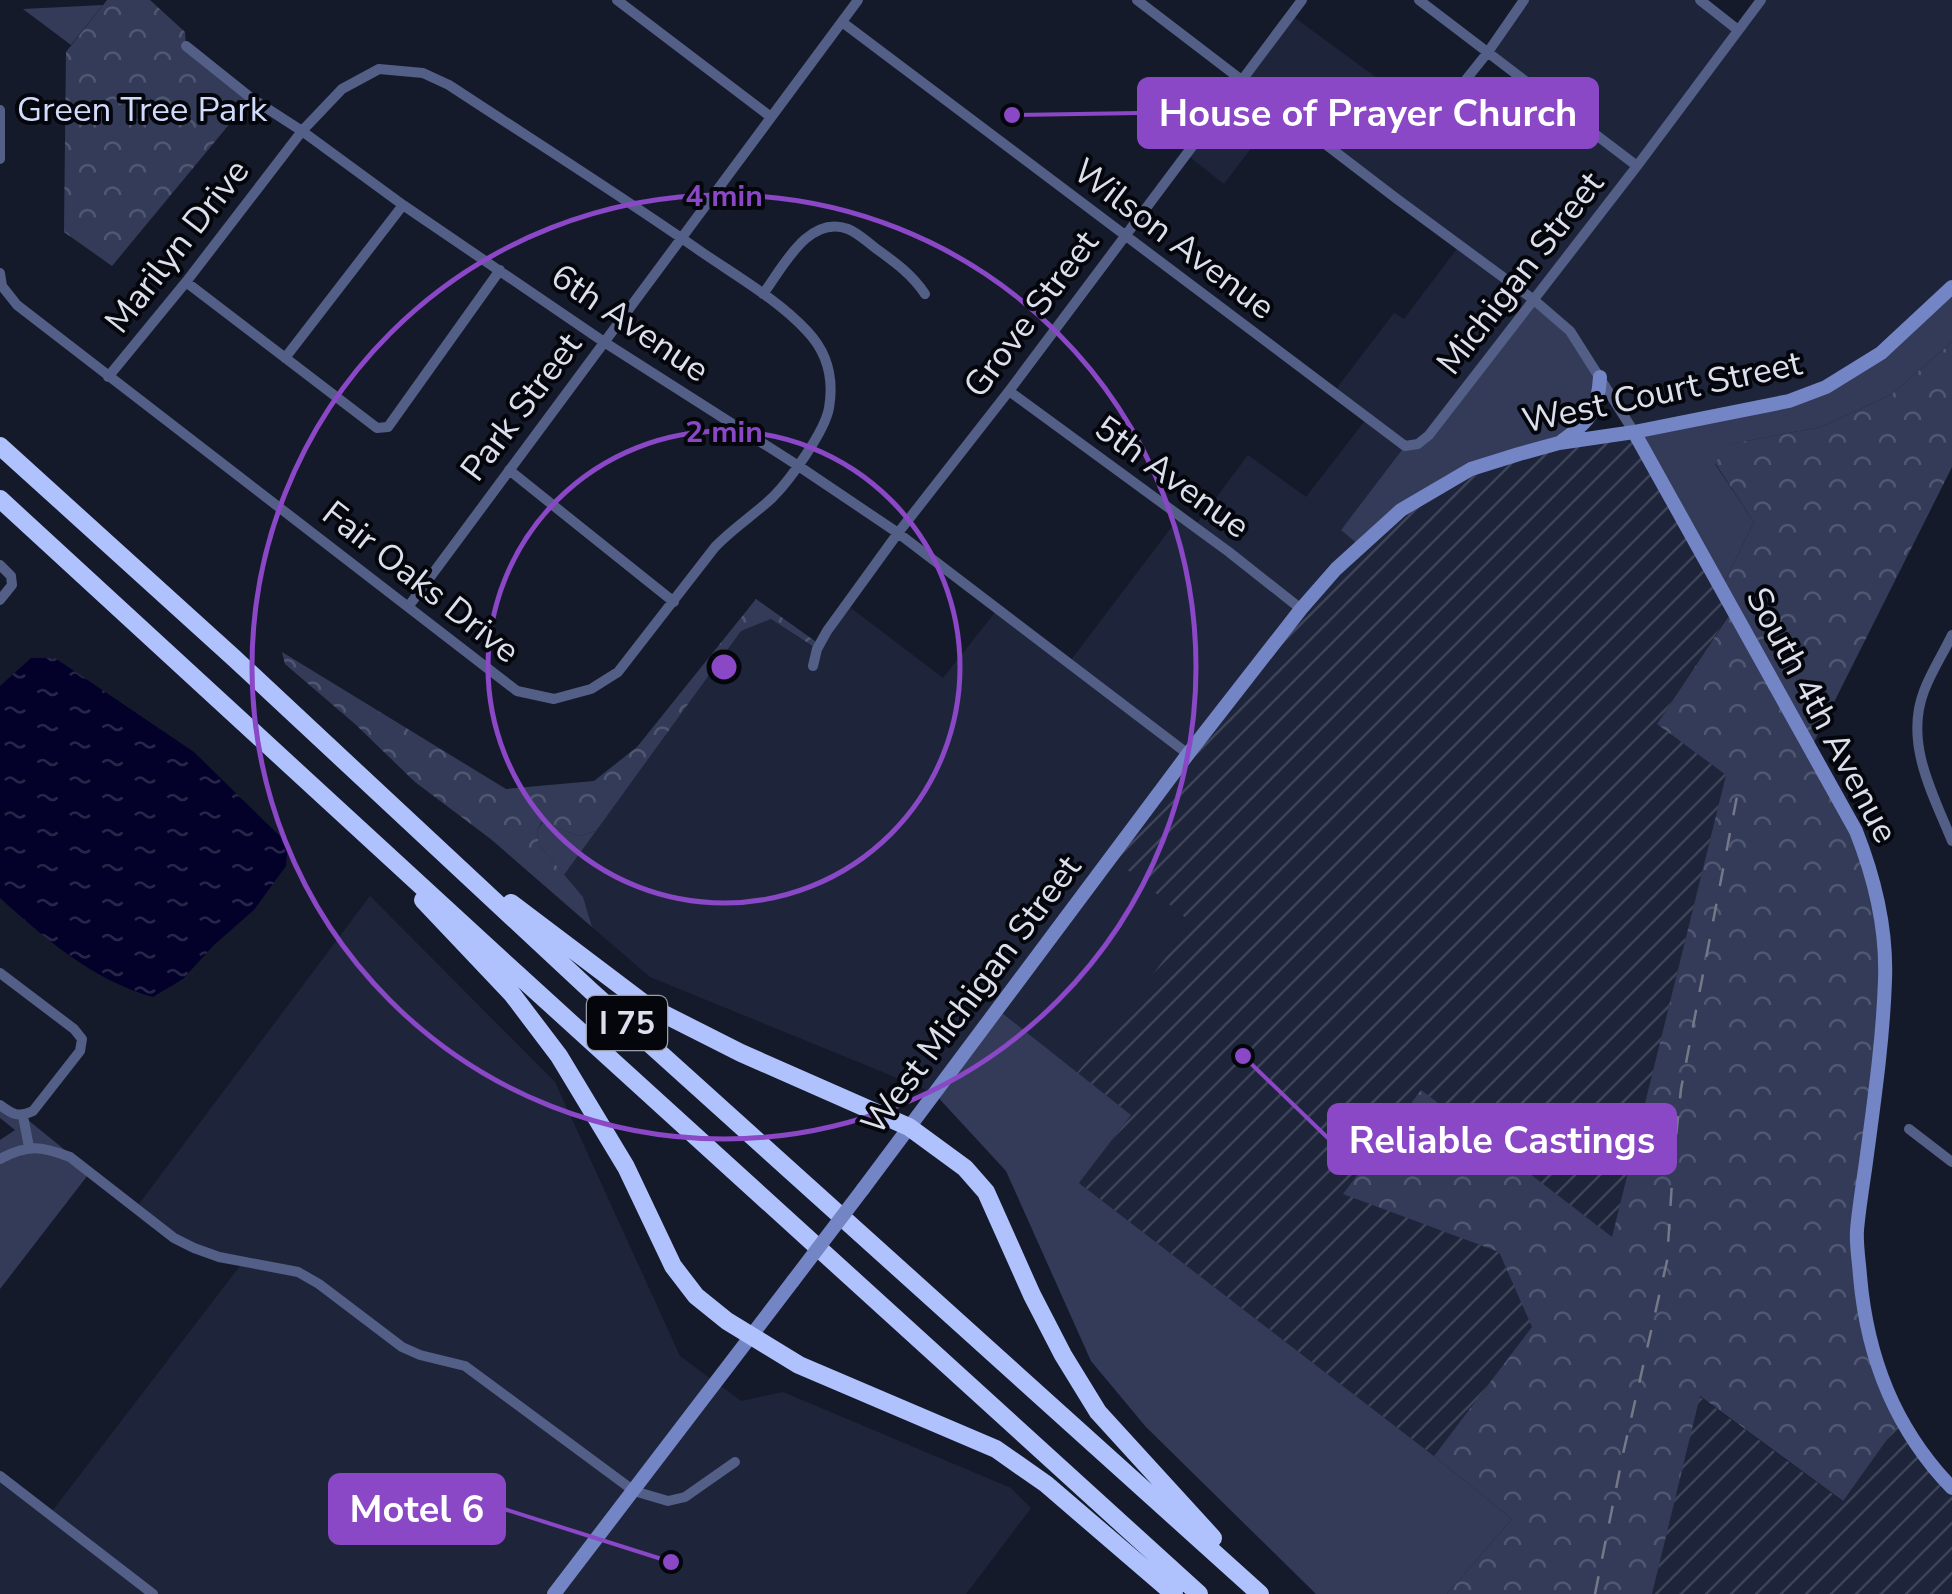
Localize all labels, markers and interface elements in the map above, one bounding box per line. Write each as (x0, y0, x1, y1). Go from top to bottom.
callout: House of Prayer Church (1139, 79, 1597, 147)
park label: Green Tree Park (17, 86, 268, 133)
text: House of Prayer Church (1159, 88, 1577, 139)
street label: Wilson Avenue (1064, 148, 1284, 330)
street label: Marilyn Drive (94, 149, 260, 343)
street label: Michigan Street (1426, 161, 1615, 384)
text: 4 min (685, 176, 763, 217)
street label: Grove Street (953, 220, 1110, 407)
street label: 6th Avenue (542, 253, 718, 393)
street label: Park Street (450, 323, 593, 491)
street label: West Court Street (1518, 339, 1807, 445)
street label: 5th Avenue (1085, 405, 1259, 549)
text: 2 min (685, 412, 763, 453)
street label: Fair Oaks Drive (313, 490, 529, 674)
street label: South 4th Avenue (1735, 579, 1909, 851)
centre of rings (706, 649, 742, 685)
street label: West Michigan Street (850, 845, 1092, 1144)
road number: I 75 (587, 996, 667, 1050)
callout: Reliable Castings (1329, 1105, 1675, 1173)
text: Reliable Castings (1349, 1115, 1655, 1166)
callout: Motel 6 (330, 1475, 504, 1543)
text: Motel 6 (350, 1484, 484, 1535)

